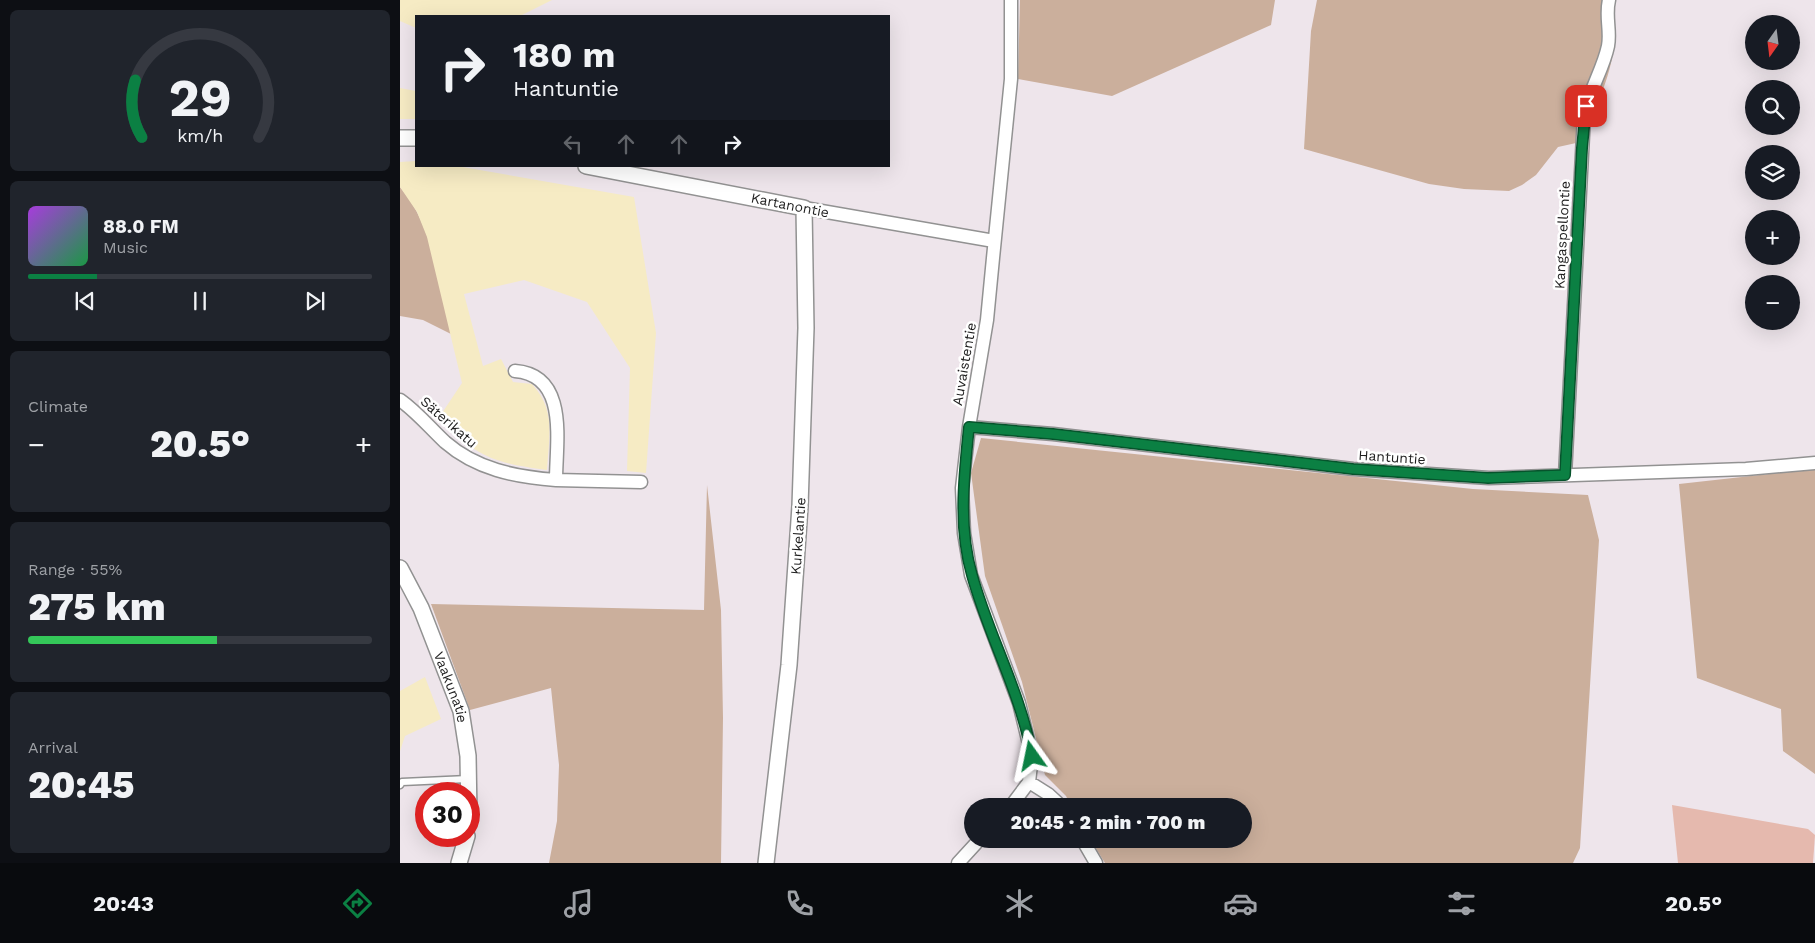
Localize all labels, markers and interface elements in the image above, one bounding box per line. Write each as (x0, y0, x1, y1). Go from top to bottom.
north arrow (1745, 15, 1800, 70)
map controls (1745, 15, 1800, 330)
text: 180 m (513, 34, 616, 76)
icon: right (430, 35, 495, 100)
text: 29 (168, 68, 232, 129)
text: Hantuntie (513, 76, 619, 101)
button: search (1745, 80, 1800, 135)
pin (1565, 85, 1607, 127)
icon: arrive (1572, 92, 1600, 120)
text: km/h (177, 125, 223, 146)
icon: left (559, 130, 587, 158)
icon: ahead (612, 130, 640, 158)
icon: ahead (665, 130, 693, 158)
icon: right (718, 130, 746, 158)
button: layers (1745, 145, 1800, 200)
street label: Kangaspellontie (1551, 180, 1573, 290)
street label: Kartanontie (750, 190, 830, 220)
button: + (1745, 210, 1800, 265)
text: 88.0 FM (103, 215, 179, 238)
text: Music (103, 238, 148, 257)
button: − (1745, 275, 1800, 330)
icon: previous (71, 287, 99, 315)
icon: pause (186, 287, 214, 315)
icon: next (301, 287, 329, 315)
street label: Auvaistentie (949, 321, 979, 407)
street label: Säterikatu (417, 393, 481, 451)
text: Climate (28, 397, 88, 416)
text: 20.5° (150, 422, 250, 466)
text: − (28, 428, 45, 461)
text: + (355, 428, 372, 461)
street label: Hantuntie (1358, 447, 1426, 467)
street label: Kurkelantie (787, 497, 809, 575)
text: Range · 55% (28, 560, 122, 579)
text: 275 km (28, 585, 166, 629)
street label: Vaakunatie (431, 649, 471, 724)
position arrow (1005, 729, 1057, 781)
text: Arrival (28, 738, 78, 757)
text: 20:45 (28, 763, 134, 807)
speed limit sign: 30 (415, 782, 480, 847)
text: 20:45 · 2 min · 700 m (1011, 811, 1205, 834)
icon: directions (340, 886, 375, 921)
icon: music (561, 886, 596, 921)
icon: phone (782, 886, 817, 921)
icon: climate (1002, 886, 1037, 921)
icon: car (1223, 886, 1258, 921)
icon: filters (1444, 886, 1479, 921)
text: 20:43 (93, 891, 154, 916)
text: 20.5° (1665, 891, 1722, 916)

